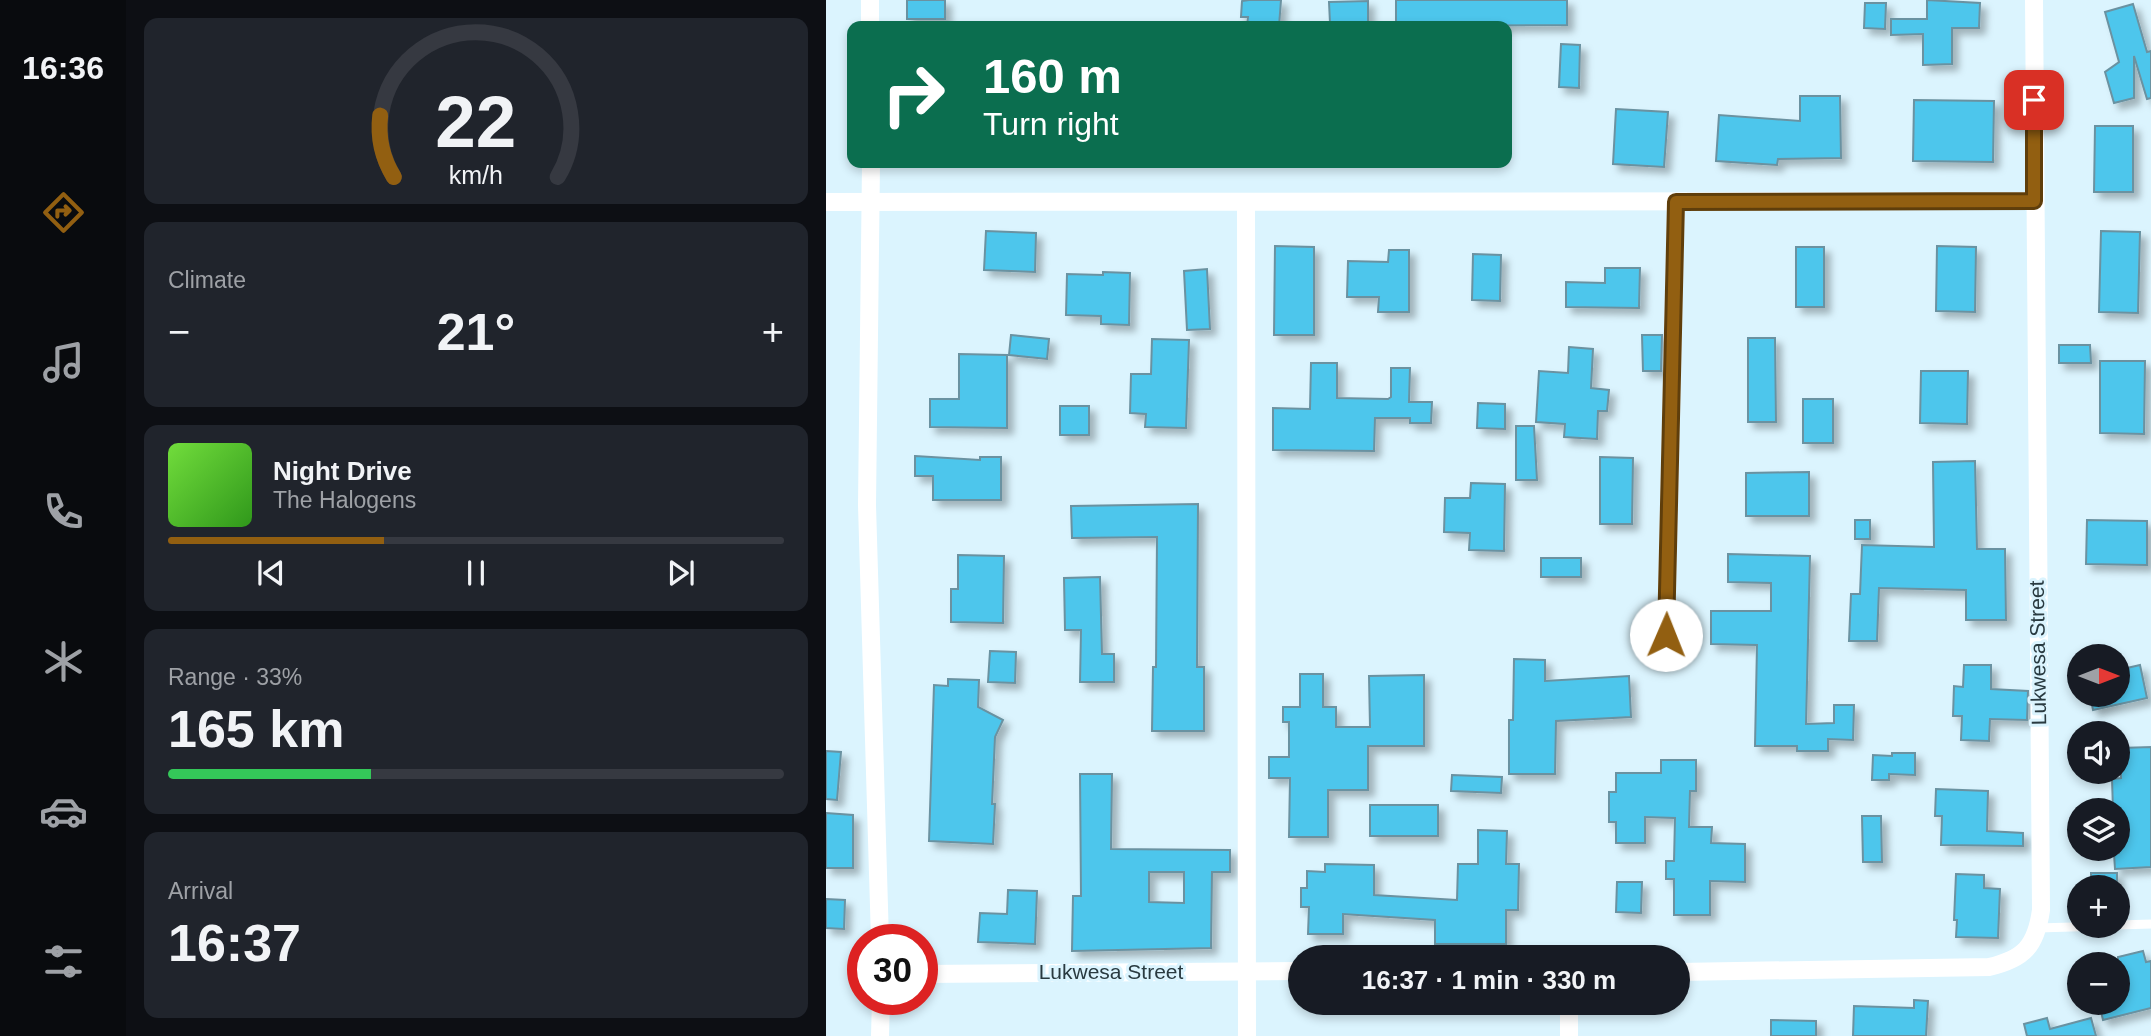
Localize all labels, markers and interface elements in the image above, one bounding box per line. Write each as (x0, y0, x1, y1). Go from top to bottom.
icon: right (868, 49, 959, 140)
text: 160 m (983, 49, 1122, 103)
text: 16:36 (22, 50, 104, 86)
pin (2004, 70, 2064, 130)
text: 22 (436, 81, 516, 162)
icon: arrive (2015, 81, 2053, 119)
text: Turn right (983, 106, 1119, 142)
text: km/h (449, 161, 503, 189)
icon: directions (39, 188, 88, 237)
text: Climate (168, 267, 246, 293)
text: 21° (437, 303, 515, 361)
text: − (168, 311, 190, 353)
text: + (762, 311, 784, 353)
icon: music (39, 338, 88, 387)
text: Night Drive (273, 456, 412, 486)
icon: phone (39, 487, 88, 536)
text: The Halogens (273, 487, 416, 513)
icon: previous (252, 554, 290, 592)
icon: pause (457, 554, 495, 592)
icon: next (662, 554, 700, 592)
street label: Lukwesa Street (2025, 580, 2050, 726)
position arrow (1629, 598, 1703, 672)
icon: climate (39, 637, 88, 686)
north arrow (2067, 644, 2130, 707)
map controls (2067, 644, 2130, 1015)
text: Range · 33% (168, 664, 302, 690)
text: 165 km (168, 700, 344, 758)
button: sound (2067, 721, 2130, 784)
icon: car (39, 787, 88, 836)
button: layers (2067, 798, 2130, 861)
button: + (2067, 875, 2130, 938)
text: Arrival (168, 878, 233, 904)
text: 16:37 (168, 914, 301, 972)
speed limit sign: 30 (847, 924, 938, 1015)
icon: filters (39, 937, 88, 986)
button: − (2067, 952, 2130, 1015)
street label: Lukwesa Street (1039, 960, 1184, 983)
text: 16:37 · 1 min · 330 m (1362, 965, 1616, 995)

